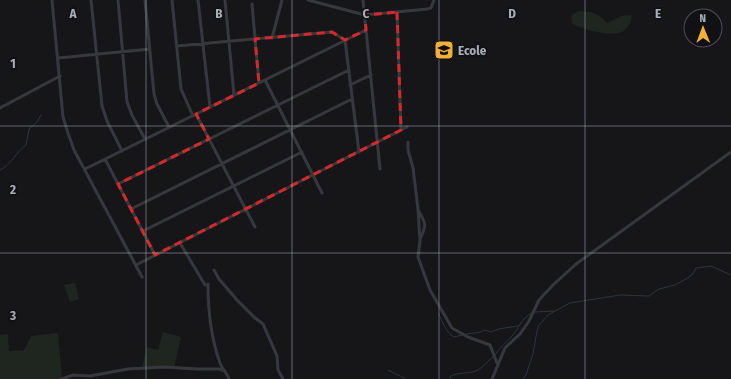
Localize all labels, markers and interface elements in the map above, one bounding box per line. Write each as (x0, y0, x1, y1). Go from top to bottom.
text: A (68, 6, 77, 21)
text: B (215, 6, 223, 21)
text: C (363, 6, 370, 21)
text: D (508, 6, 516, 21)
text: E (655, 6, 661, 21)
north arrow (683, 8, 723, 48)
text: N (699, 12, 706, 25)
school or university icon: Ecole (433, 39, 455, 61)
place label: Ecole (458, 43, 487, 58)
text: 1 (10, 56, 16, 71)
text: 2 (9, 182, 16, 197)
text: 3 (9, 308, 16, 323)

